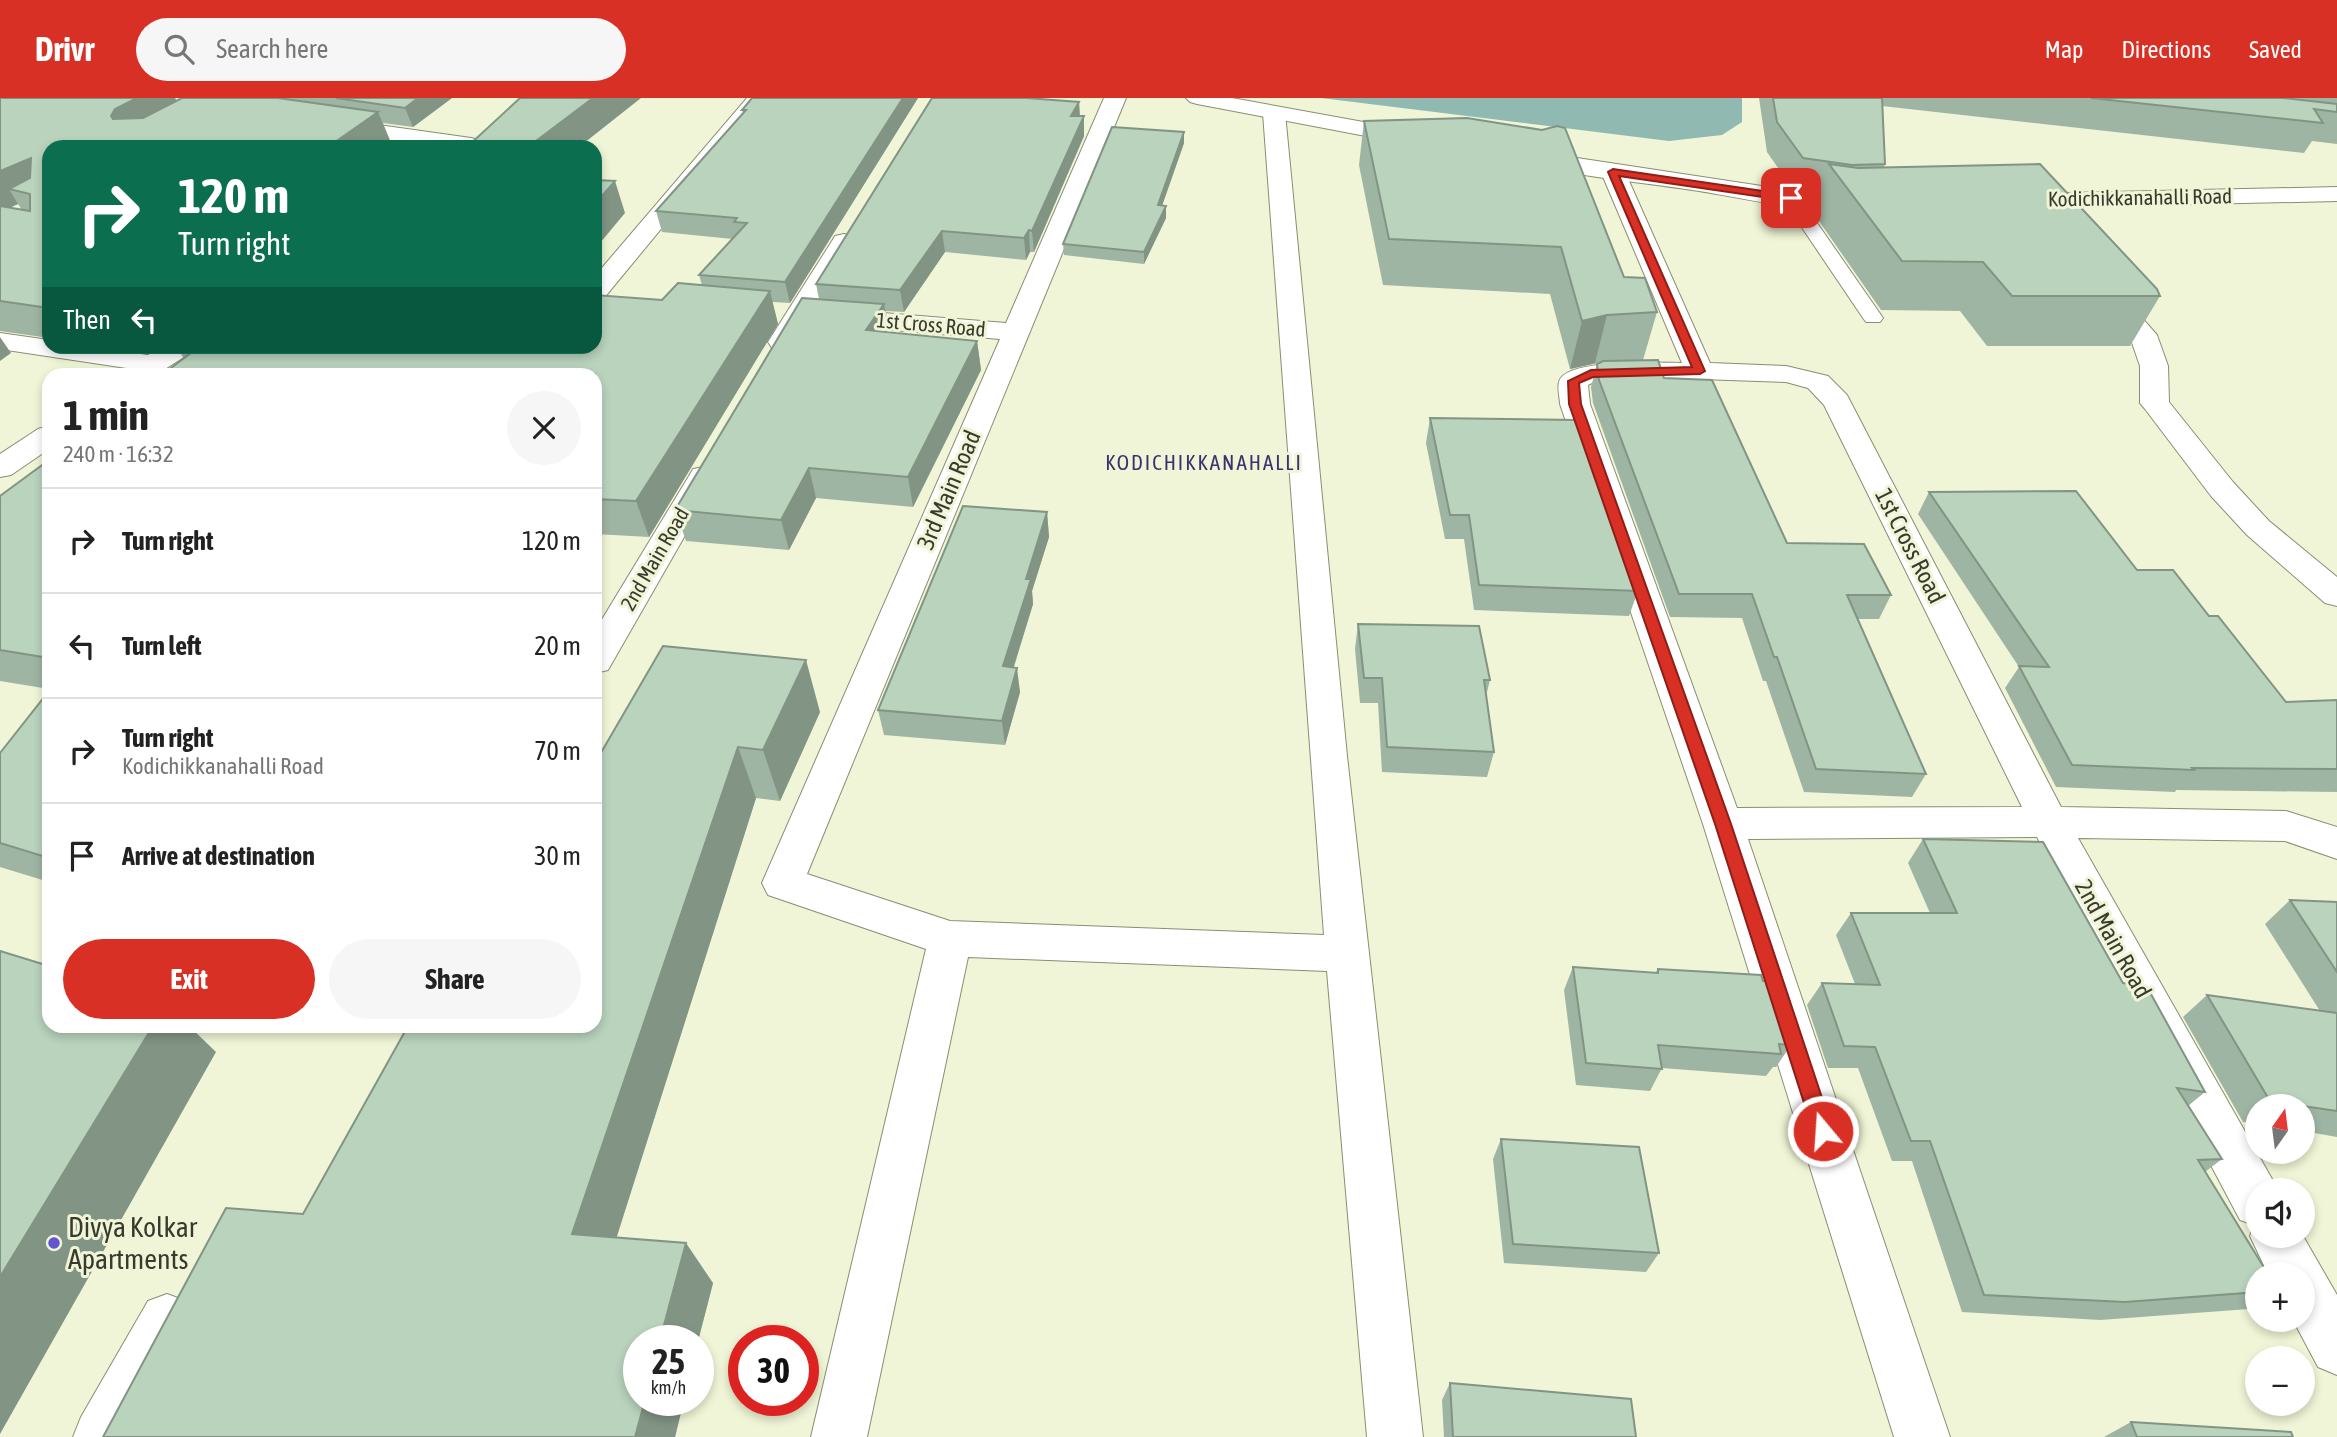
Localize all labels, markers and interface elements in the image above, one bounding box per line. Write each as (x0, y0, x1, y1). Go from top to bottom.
search box (136, 18, 626, 81)
text: Drivr (35, 30, 94, 68)
icon: search (160, 30, 198, 68)
text: Search here (216, 34, 328, 64)
text: Map (2045, 36, 2083, 63)
text: Directions (2121, 36, 2211, 63)
text: Saved (2249, 36, 2302, 63)
text: 120 m (178, 167, 289, 223)
icon: right (63, 168, 154, 259)
pin (1761, 168, 1821, 228)
icon: arrive (1772, 179, 1810, 217)
street label: Kodichikkanahalli Road (2048, 183, 2232, 211)
text: Turn right (178, 225, 291, 262)
icon: left (125, 301, 163, 339)
text: Then (63, 305, 111, 335)
street label: 1st Cross Road (875, 307, 987, 341)
text: 1 min (63, 391, 149, 439)
button: close (507, 391, 581, 465)
street label: 3rd Main Road (911, 426, 986, 553)
text: 240 m · 16:32 (63, 441, 174, 467)
district label: KODICHIKKANAHALLI (1105, 450, 1303, 474)
street label: 1st Cross Road (1870, 484, 1951, 608)
street label: 2nd Main Road (615, 503, 693, 614)
icon: right (63, 522, 101, 560)
text: Turn right (122, 526, 213, 556)
text: 120 m (522, 526, 581, 556)
icon: left (63, 627, 101, 665)
text: Turn left (122, 631, 202, 661)
text: 20 m (534, 631, 581, 661)
text: Turn right (122, 723, 213, 753)
icon: right (63, 732, 101, 770)
text: 70 m (534, 736, 581, 766)
text: Kodichikkanahalli Road (122, 753, 324, 779)
icon: arrive (63, 837, 101, 875)
text: Arrive at destination (122, 841, 315, 871)
text: 30 m (534, 841, 581, 871)
street label: 2nd Main Road (2070, 875, 2157, 1003)
button: Exit (63, 939, 315, 1019)
button: Share (329, 939, 581, 1019)
position arrow (1786, 1094, 1860, 1168)
north arrow (2245, 1094, 2315, 1164)
map controls (2245, 1094, 2315, 1416)
button: sound (2245, 1178, 2315, 1248)
place label: Divya Kolkar Apartments (68, 1211, 198, 1275)
marker: Divya Kolkar Apartments (46, 1235, 62, 1251)
button: + (2245, 1262, 2315, 1332)
speed limit sign: 30 (728, 1325, 819, 1416)
text: 25 (652, 1341, 685, 1381)
button: − (2245, 1346, 2315, 1416)
text: km/h (651, 1377, 686, 1398)

